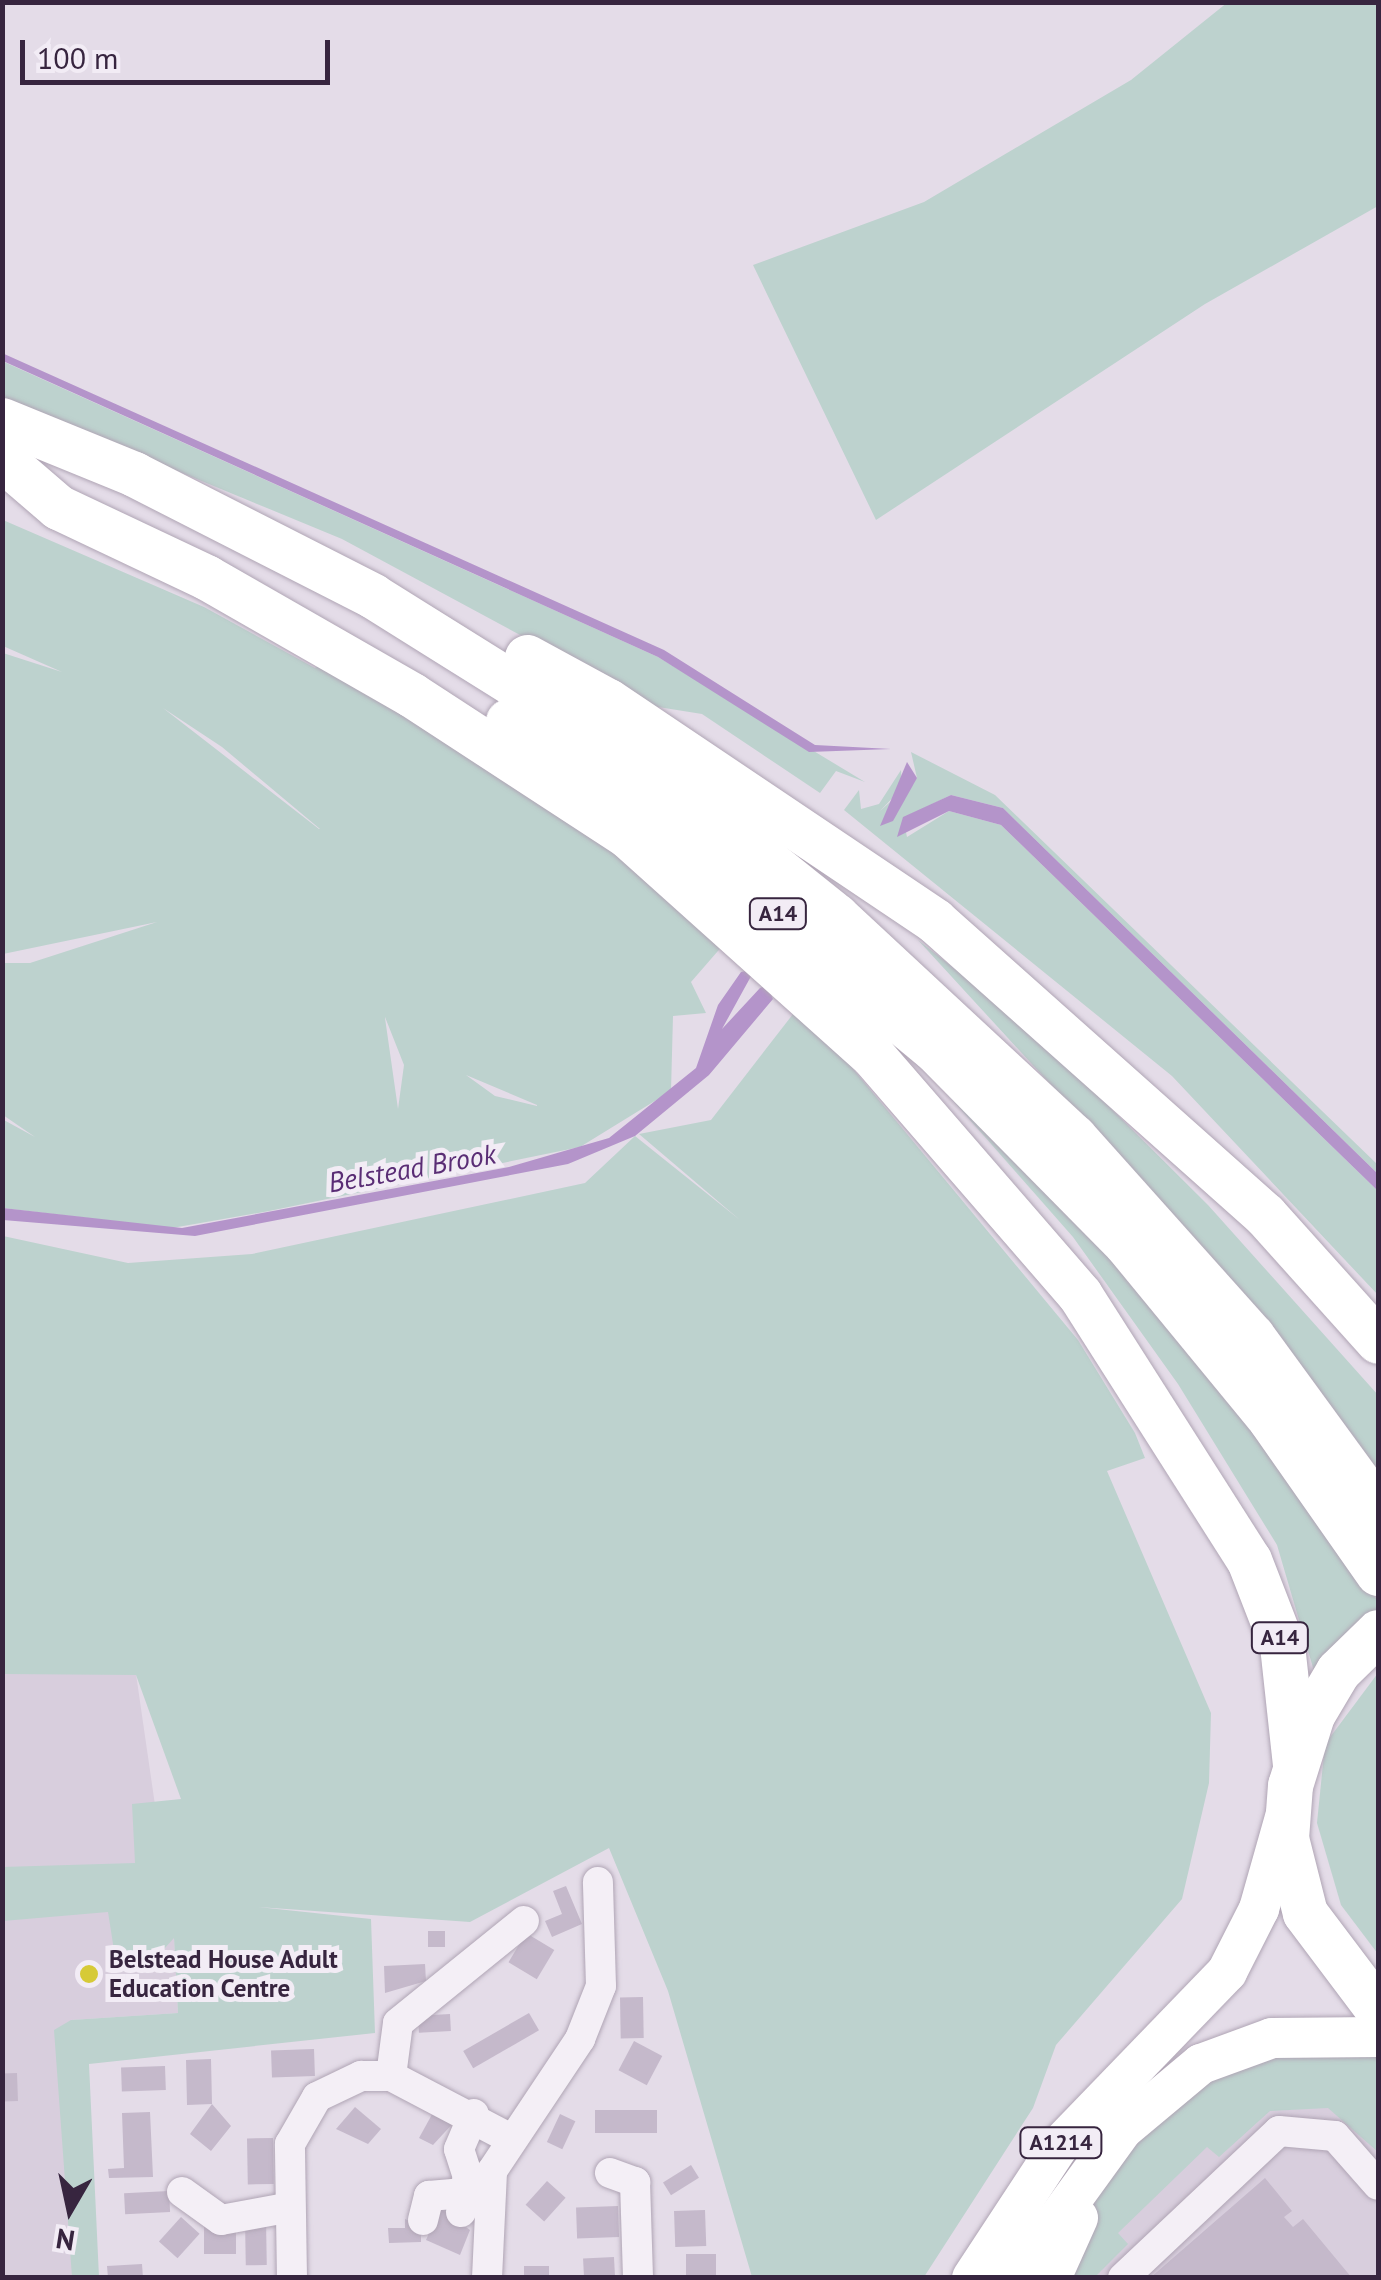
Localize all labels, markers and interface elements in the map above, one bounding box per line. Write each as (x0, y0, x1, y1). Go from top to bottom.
scale bar (25, 20, 335, 82)
text: 100 m (37, 38, 118, 77)
road number: A14 (748, 897, 808, 931)
water label: Belstead Brook (326, 1137, 498, 1199)
road number: A14 (1250, 1621, 1310, 1655)
place label: Belstead House Adult Education Centre (109, 1945, 339, 2004)
marker: Belstead House Adult Education Centre (78, 1963, 100, 1985)
road number: A1214 (1018, 2126, 1104, 2160)
north arrow (20, 2160, 120, 2260)
text: N (53, 2220, 77, 2260)

